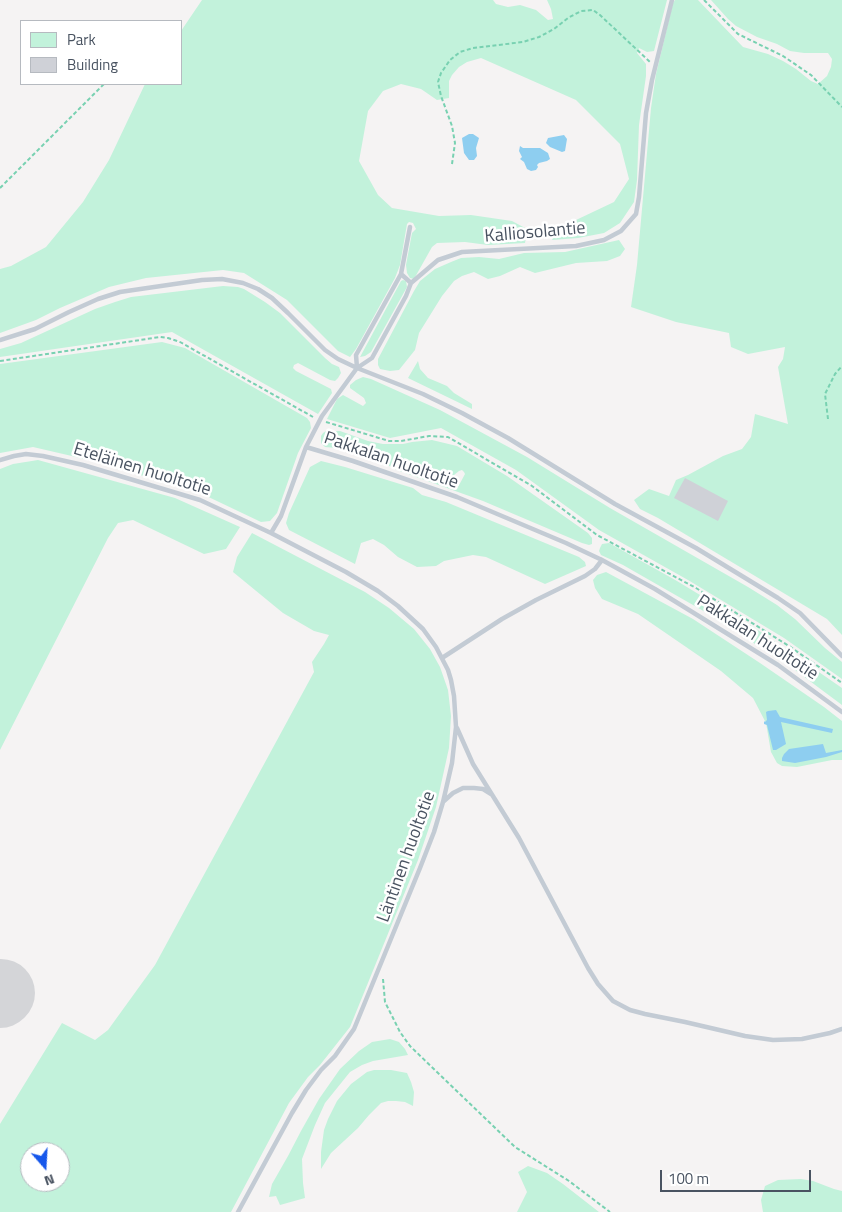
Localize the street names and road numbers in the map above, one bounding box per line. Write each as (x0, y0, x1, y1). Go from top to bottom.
street label: Kalliosolantie (484, 218, 586, 248)
street label: Pakkalan huoltotie (321, 428, 461, 494)
street label: Eteläinen huoltotie (71, 439, 213, 501)
street label: Pakkalan huoltotie (692, 591, 822, 685)
street label: Läntinen huoltotie (373, 789, 441, 925)

